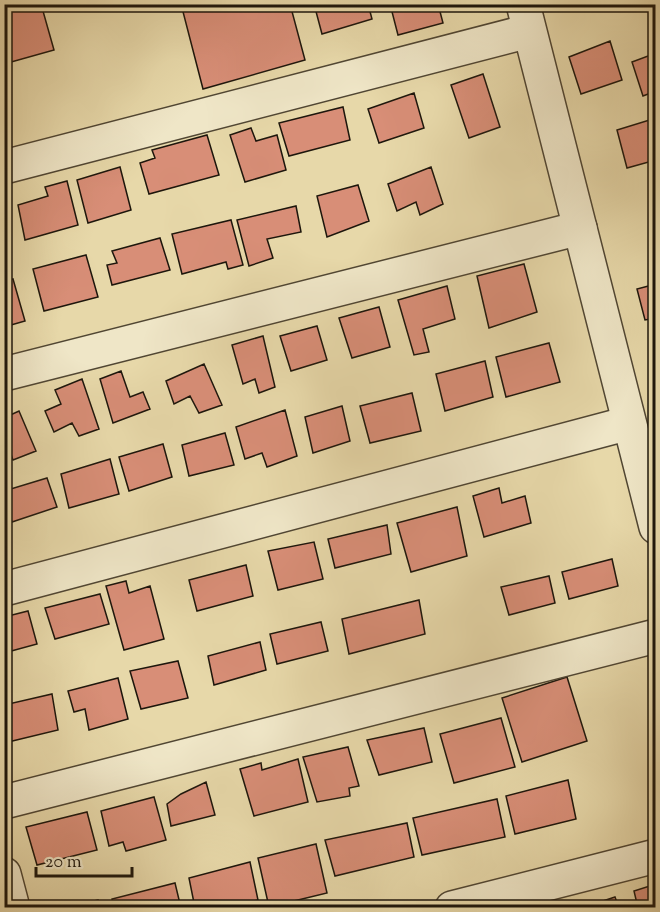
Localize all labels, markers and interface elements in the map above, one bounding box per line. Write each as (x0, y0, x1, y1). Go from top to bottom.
scale bar (36, 840, 132, 878)
text: 20 m (45, 850, 82, 876)

